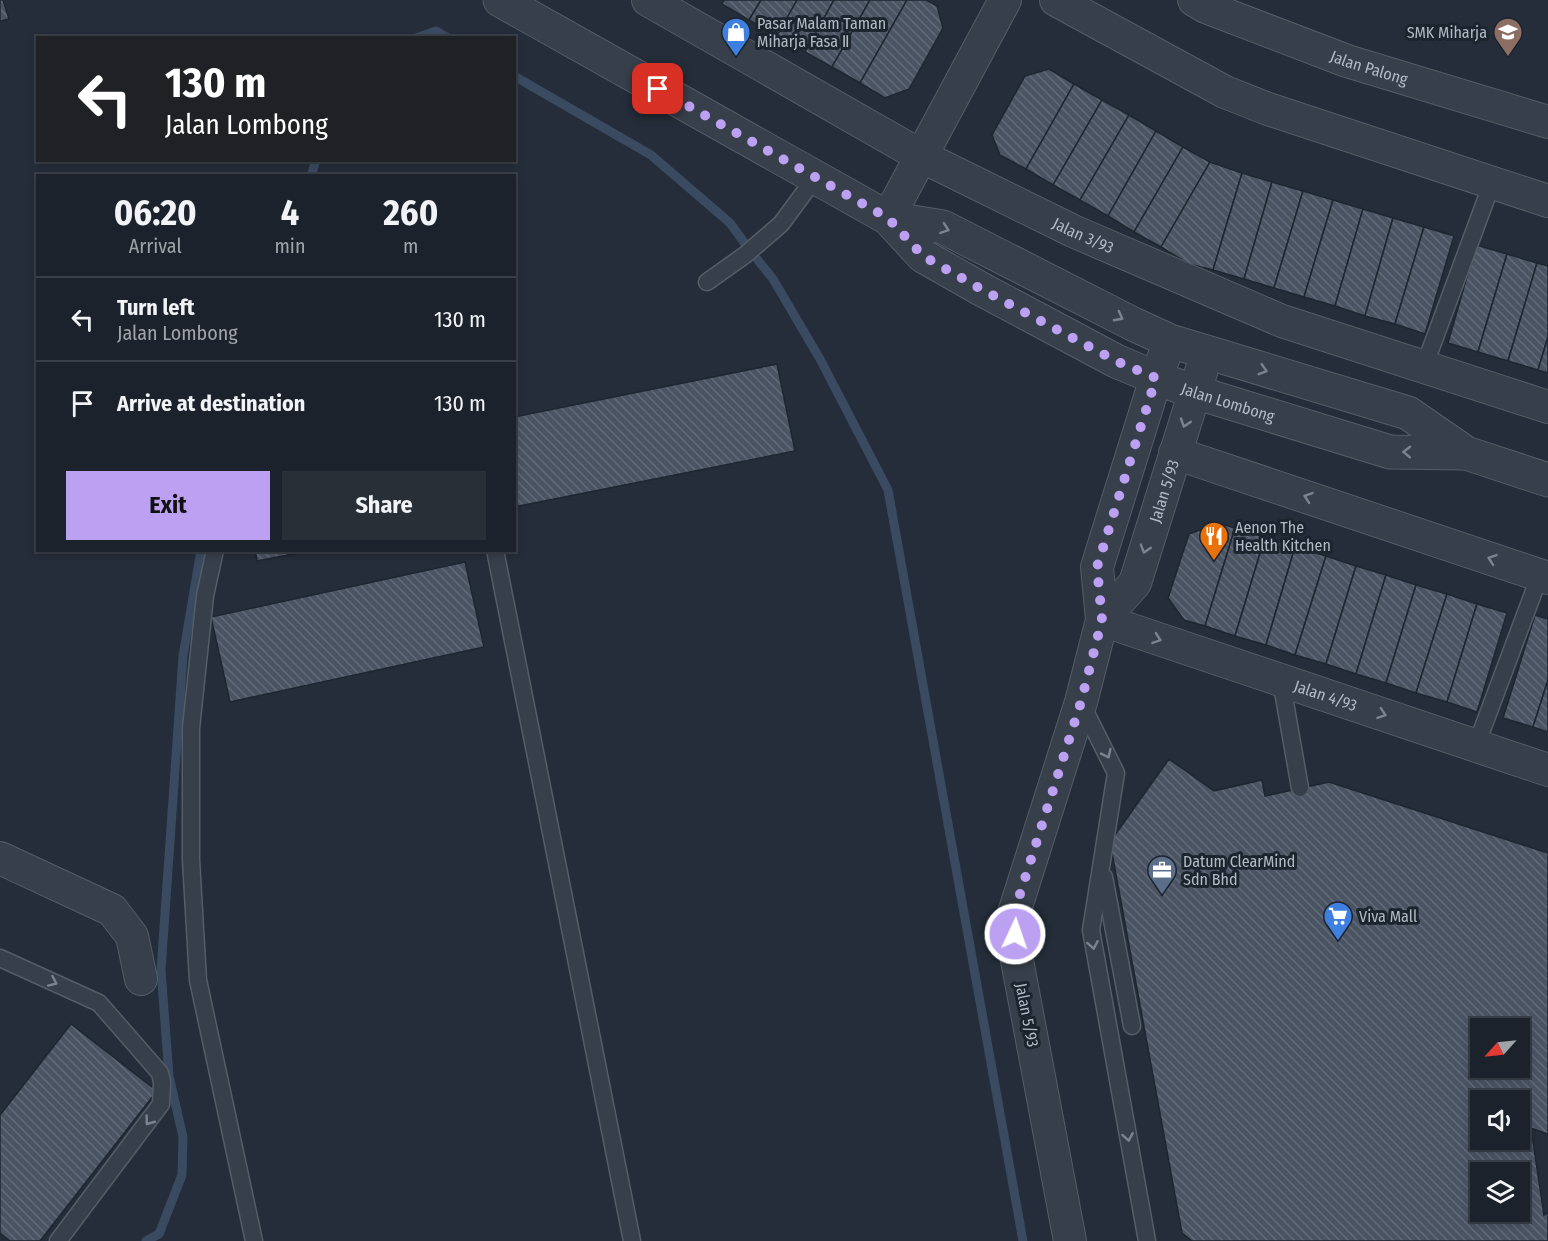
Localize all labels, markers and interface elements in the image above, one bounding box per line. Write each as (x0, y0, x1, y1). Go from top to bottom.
place label: Pasar Malam Taman Miharja Fasa Ⅱ (757, 14, 886, 51)
shop icon: Pasar Malam Taman Miharja Fasa Ⅱ (720, 16, 752, 58)
school or university icon: SMK Miharja (1492, 16, 1524, 58)
place label: SMK Miharja (1407, 23, 1487, 42)
street label: Jalan Palong (1328, 46, 1411, 89)
text: 130 m (165, 58, 266, 108)
icon: left (66, 60, 144, 138)
pin (632, 63, 683, 114)
icon: arrive (641, 72, 674, 105)
text: Jalan Lombong (165, 109, 328, 141)
text: 06:20 (114, 191, 197, 235)
text: 4 (281, 191, 299, 235)
text: 260 (383, 191, 438, 235)
street label: Jalan 3/93 (1050, 213, 1117, 257)
one-way arrow (939, 222, 950, 235)
text: Arrival (129, 234, 182, 258)
text: min (274, 234, 305, 258)
text: m (403, 234, 418, 258)
text: Turn left (117, 294, 195, 321)
icon: left (66, 303, 99, 336)
text: 130 m (434, 306, 486, 333)
one-way arrow (1113, 310, 1123, 321)
text: Jalan Lombong (117, 321, 238, 345)
one-way arrow (1257, 363, 1268, 375)
street label: Jalan Lombong (1179, 378, 1278, 426)
icon: arrive (66, 387, 99, 420)
text: Arrive at destination (117, 390, 305, 417)
text: 130 m (434, 390, 486, 417)
one-way arrow (1180, 417, 1192, 427)
one-way arrow (1403, 446, 1412, 458)
street label: Jalan 5/93 (1145, 457, 1183, 525)
button: Exit (66, 471, 270, 540)
button: Share (282, 471, 486, 540)
one-way arrow (1303, 492, 1314, 505)
place label: Aenon The Health Kitchen (1235, 518, 1331, 555)
restaurant icon: Aenon The Health Kitchen (1198, 520, 1230, 562)
one-way arrow (1140, 543, 1152, 554)
one-way arrow (1488, 554, 1498, 567)
one-way arrow (1151, 631, 1162, 644)
street label: Jalan 4/93 (1292, 676, 1360, 715)
one-way arrow (1376, 707, 1387, 720)
one-way arrow (1100, 748, 1111, 759)
place label: Datum ClearMind Sdn Bhd (1183, 852, 1295, 889)
office icon: Datum ClearMind Sdn Bhd (1146, 854, 1178, 896)
supermarket icon: Viva Mall (1322, 900, 1354, 942)
position arrow (983, 902, 1047, 966)
place label: Viva Mall (1359, 907, 1417, 926)
one-way arrow (1087, 940, 1099, 950)
one-way arrow (47, 975, 58, 987)
street label: Jalan 5/93 (1011, 981, 1043, 1049)
north arrow (1470, 1018, 1530, 1078)
map controls (1470, 1018, 1530, 1222)
button: sound (1470, 1090, 1530, 1150)
one-way arrow (145, 1114, 156, 1125)
one-way arrow (1121, 1132, 1134, 1142)
button: layers (1470, 1162, 1530, 1222)

